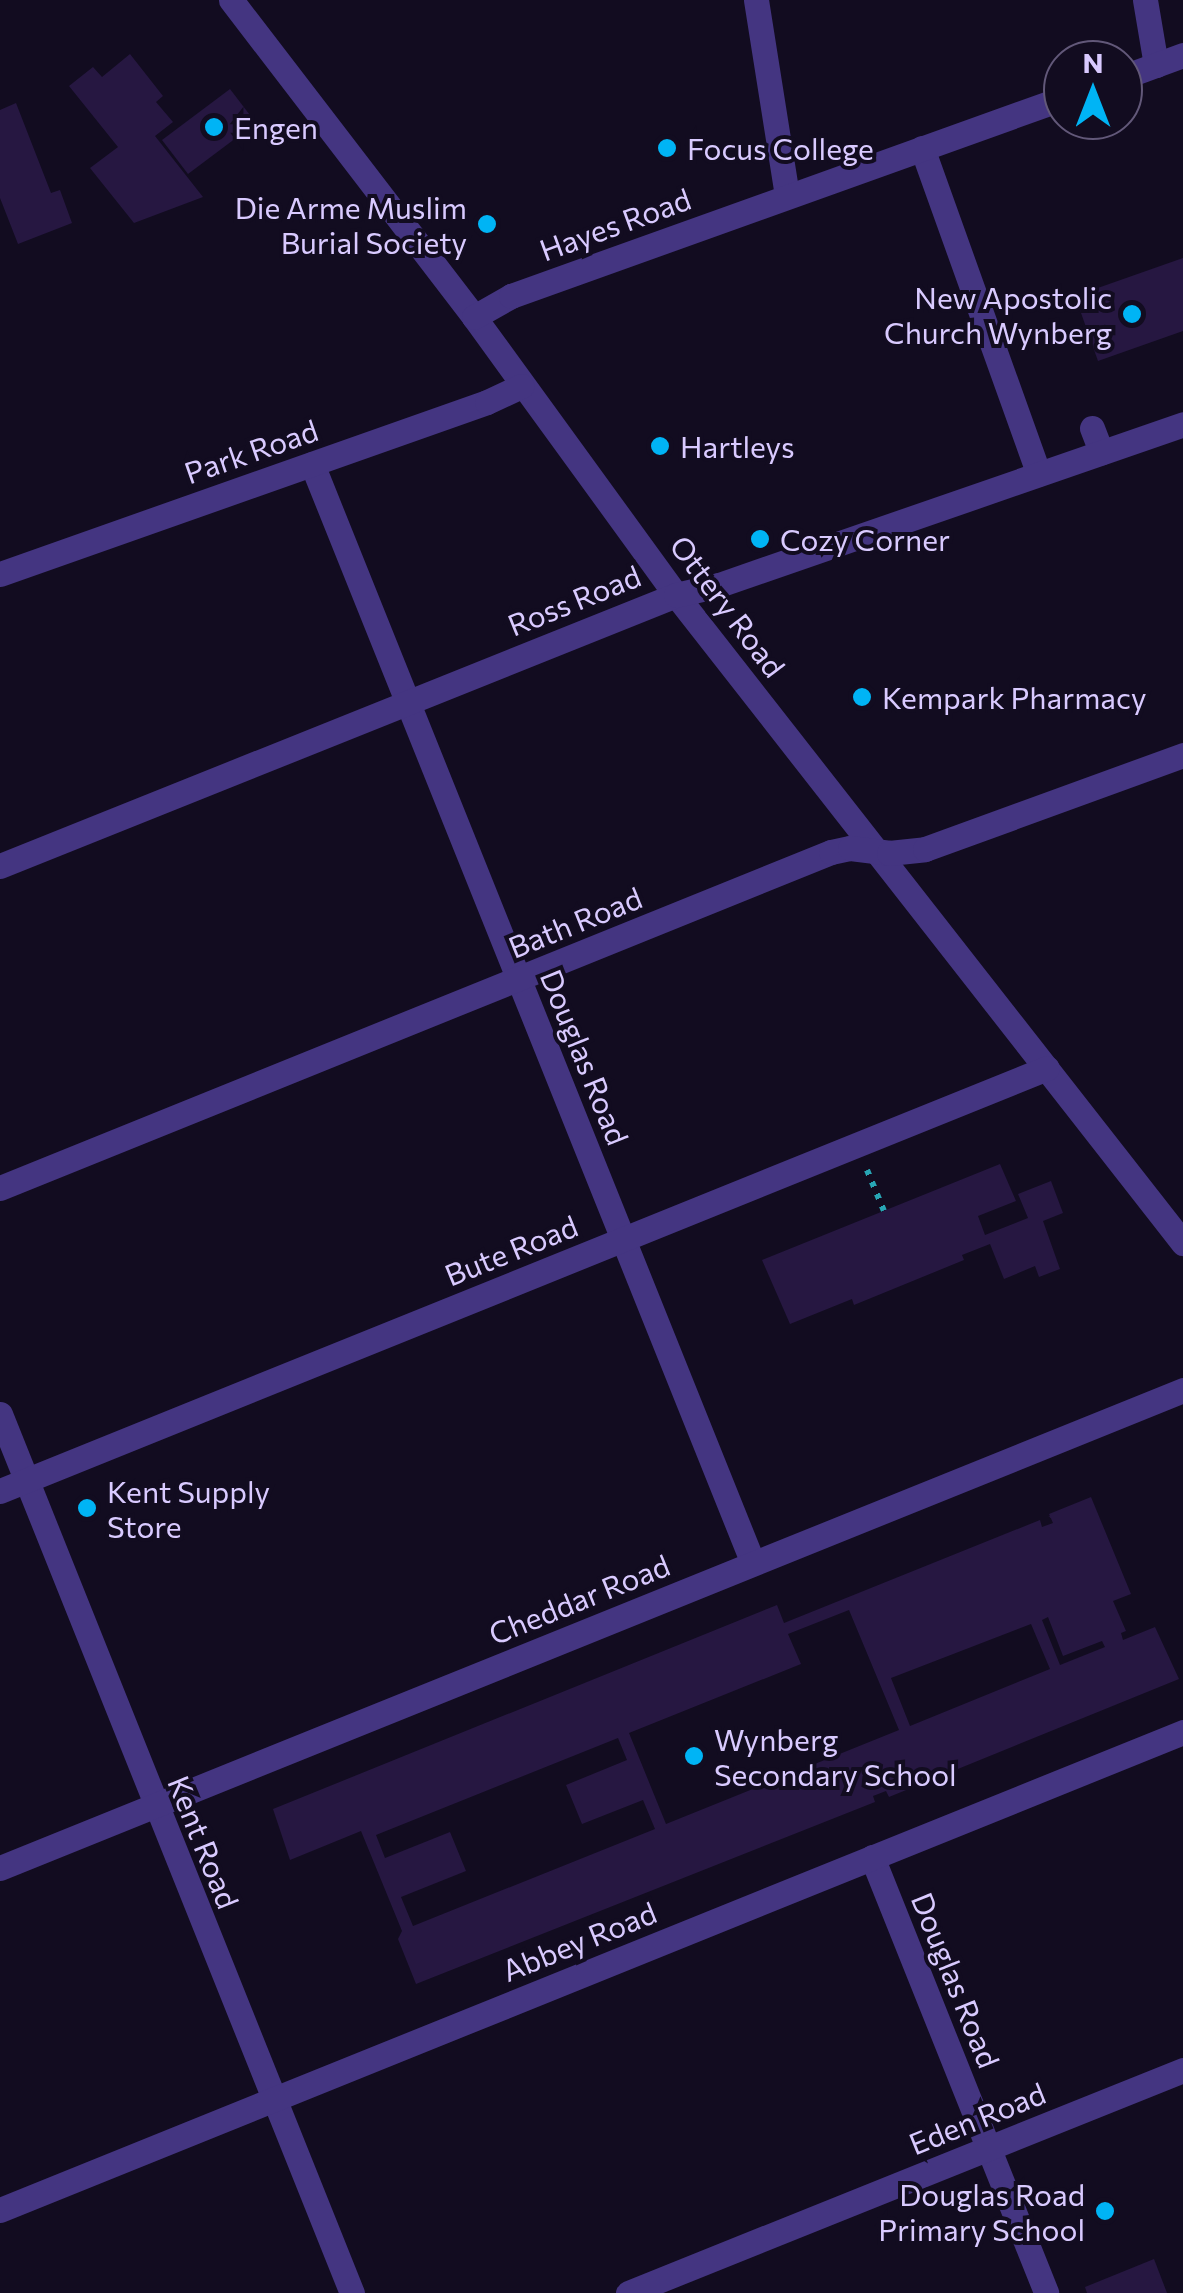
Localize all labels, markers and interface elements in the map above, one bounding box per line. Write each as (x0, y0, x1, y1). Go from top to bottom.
north arrow (1043, 40, 1143, 140)
text: N (1083, 45, 1104, 79)
place label: Engen (234, 109, 318, 145)
marker: Engen (203, 116, 225, 138)
place label: Focus College (687, 130, 874, 166)
marker: Focus College (656, 137, 678, 159)
street label: Hayes Road (535, 180, 695, 268)
place label: Die Arme Muslim Burial Society (235, 189, 467, 260)
marker: Die Arme Muslim Burial Society (476, 213, 498, 235)
place label: New Apostolic Church Wynberg (884, 279, 1112, 350)
marker: New Apostolic Church Wynberg (1121, 303, 1143, 325)
street label: Park Road (180, 411, 322, 491)
place label: Hartleys (680, 428, 795, 464)
marker: Hartleys (649, 435, 671, 457)
place label: Cozy Corner (780, 521, 950, 557)
street label: Ottery Road (663, 528, 793, 684)
marker: Cozy Corner (749, 528, 771, 550)
street label: Ross Road (502, 557, 646, 643)
place label: Kempark Pharmacy (882, 679, 1146, 715)
marker: Kempark Pharmacy (851, 686, 873, 708)
street label: Bath Road (503, 879, 647, 965)
street label: Douglas Road (534, 964, 636, 1150)
street label: Bute Road (439, 1207, 583, 1293)
place label: Kent Supply Store (107, 1473, 270, 1544)
marker: Kent Supply Store (76, 1497, 98, 1519)
street label: Cheddar Road (483, 1546, 675, 1652)
place label: Wynberg Secondary School (714, 1721, 957, 1792)
marker: Wynberg Secondary School (683, 1745, 705, 1767)
street label: Kent Road (161, 1770, 247, 1914)
street label: Douglas Road (905, 1887, 1007, 2073)
street label: Abbey Road (497, 1894, 661, 1988)
street label: Eden Road (904, 2074, 1050, 2162)
place label: Douglas Road Primary School (878, 2176, 1085, 2246)
marker: Douglas Road Primary School (1094, 2200, 1116, 2222)

